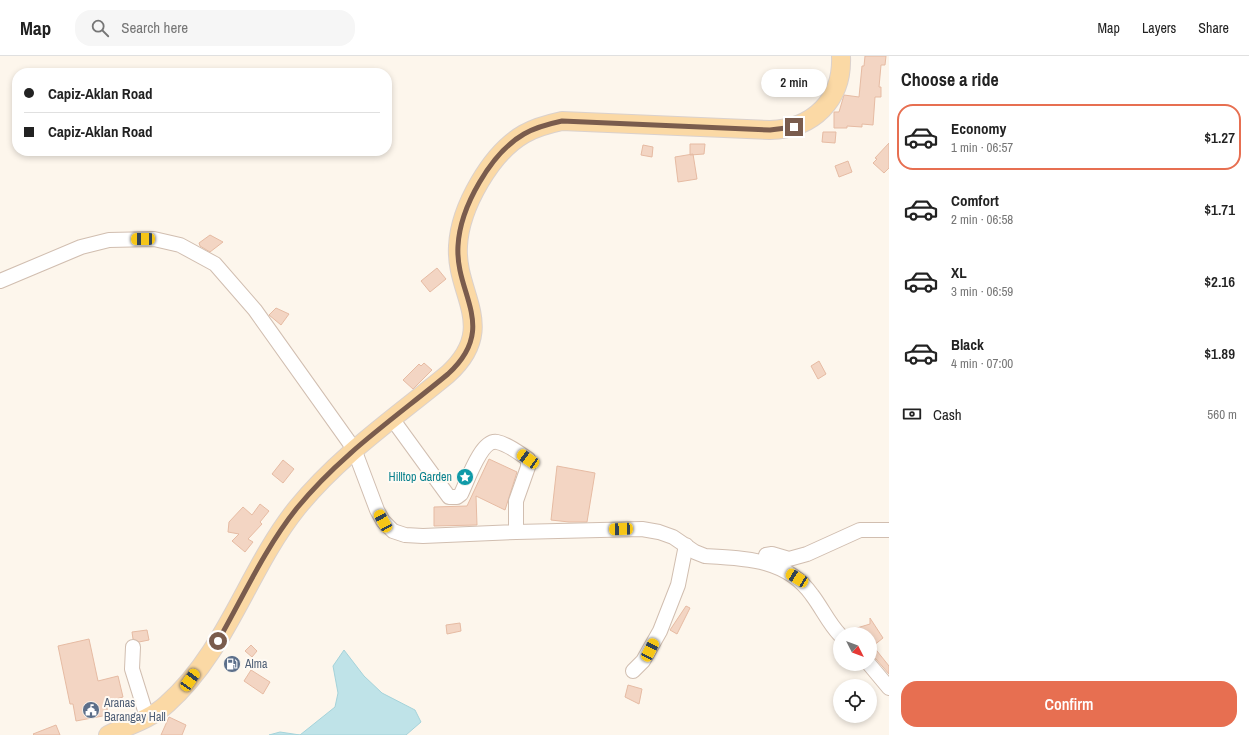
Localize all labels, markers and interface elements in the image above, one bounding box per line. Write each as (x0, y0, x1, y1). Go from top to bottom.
search box (75, 10, 355, 46)
text: Map (20, 15, 51, 41)
icon: search (89, 17, 111, 39)
text: Search here (121, 17, 188, 38)
text: Map (1098, 19, 1120, 37)
text: Layers (1142, 19, 1176, 37)
text: Share (1198, 19, 1229, 37)
text: Choose a ride (901, 67, 999, 92)
callout: 2 min (761, 69, 827, 97)
text: 2 min (780, 74, 808, 91)
text: Capiz-Aklan Road (48, 83, 153, 104)
route end (785, 118, 803, 136)
text: Economy (951, 118, 1006, 139)
icon: car (903, 119, 939, 155)
text: Capiz-Aklan Road (48, 121, 153, 142)
text: $1.27 (1204, 127, 1235, 148)
text: 1 min · 06:57 (951, 139, 1013, 156)
text: Comfort (951, 190, 999, 211)
icon: car (903, 191, 939, 227)
text: $1.71 (1204, 199, 1235, 220)
text: 2 min · 06:58 (951, 211, 1013, 228)
car (131, 233, 155, 245)
text: XL (951, 262, 967, 283)
icon: car (903, 263, 939, 299)
text: $2.16 (1204, 271, 1235, 292)
text: 3 min · 06:59 (951, 283, 1013, 300)
text: Black (951, 334, 984, 355)
icon: car (903, 335, 939, 371)
text: $1.89 (1204, 343, 1235, 364)
text: 4 min · 07:00 (951, 355, 1013, 372)
icon: cash (901, 403, 923, 425)
text: Cash (933, 404, 962, 425)
text: 560 m (1207, 406, 1237, 423)
car (515, 447, 541, 471)
place icon: Hilltop Garden (455, 467, 475, 487)
place label: Hilltop Garden (389, 469, 452, 485)
car (372, 508, 394, 534)
car (609, 523, 633, 535)
car (784, 567, 810, 589)
north arrow (833, 627, 877, 671)
map controls (833, 627, 877, 723)
route start (209, 632, 227, 650)
car (639, 637, 661, 663)
fuel station icon: Alma (222, 654, 242, 674)
place label: Alma (244, 656, 268, 672)
car (178, 667, 202, 693)
button: locate (833, 679, 877, 723)
button: Confirm (901, 681, 1237, 727)
place label: Aranas Barangay Hall (103, 695, 166, 725)
public building icon: Aranas Barangay Hall (81, 700, 101, 720)

